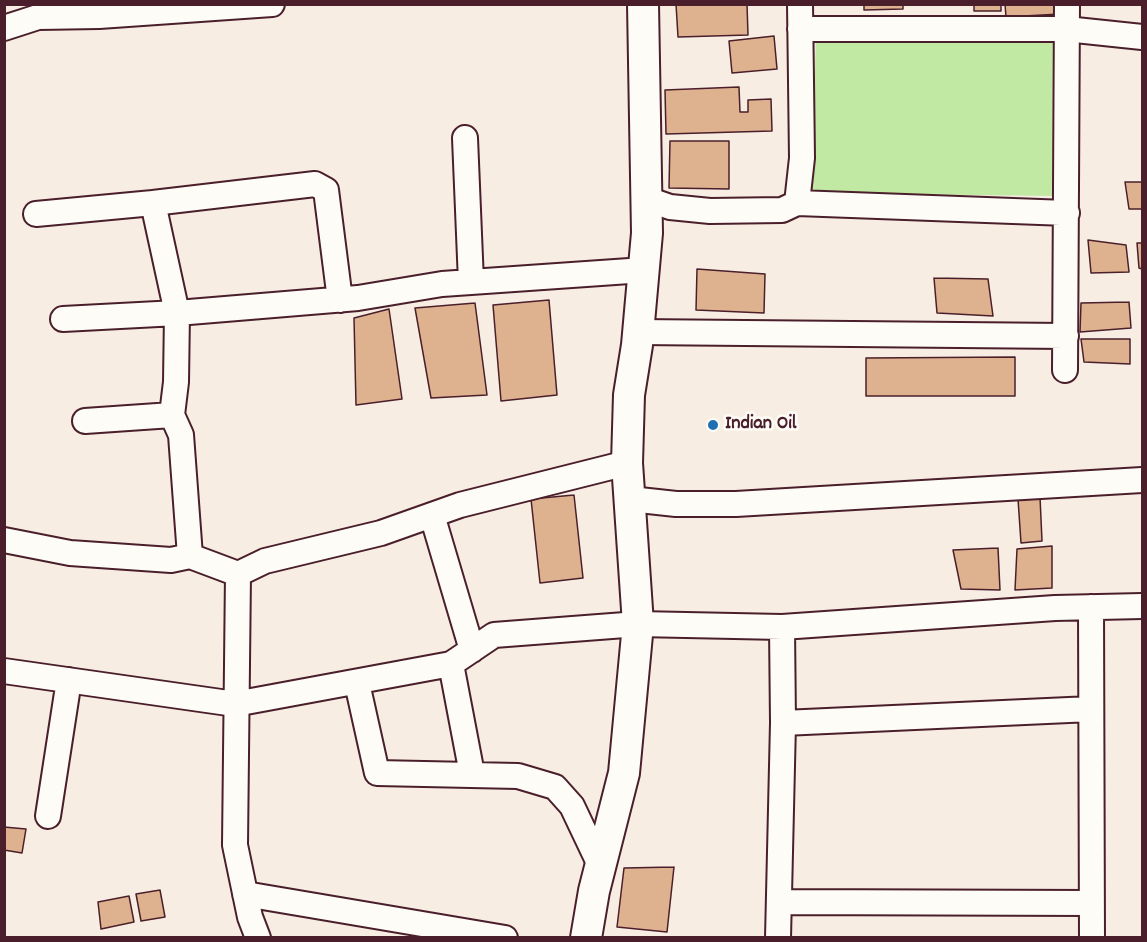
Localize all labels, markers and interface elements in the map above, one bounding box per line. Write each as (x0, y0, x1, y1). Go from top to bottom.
place label: Indian Oil (725, 413, 797, 437)
marker: Indian Oil (706, 418, 720, 432)

